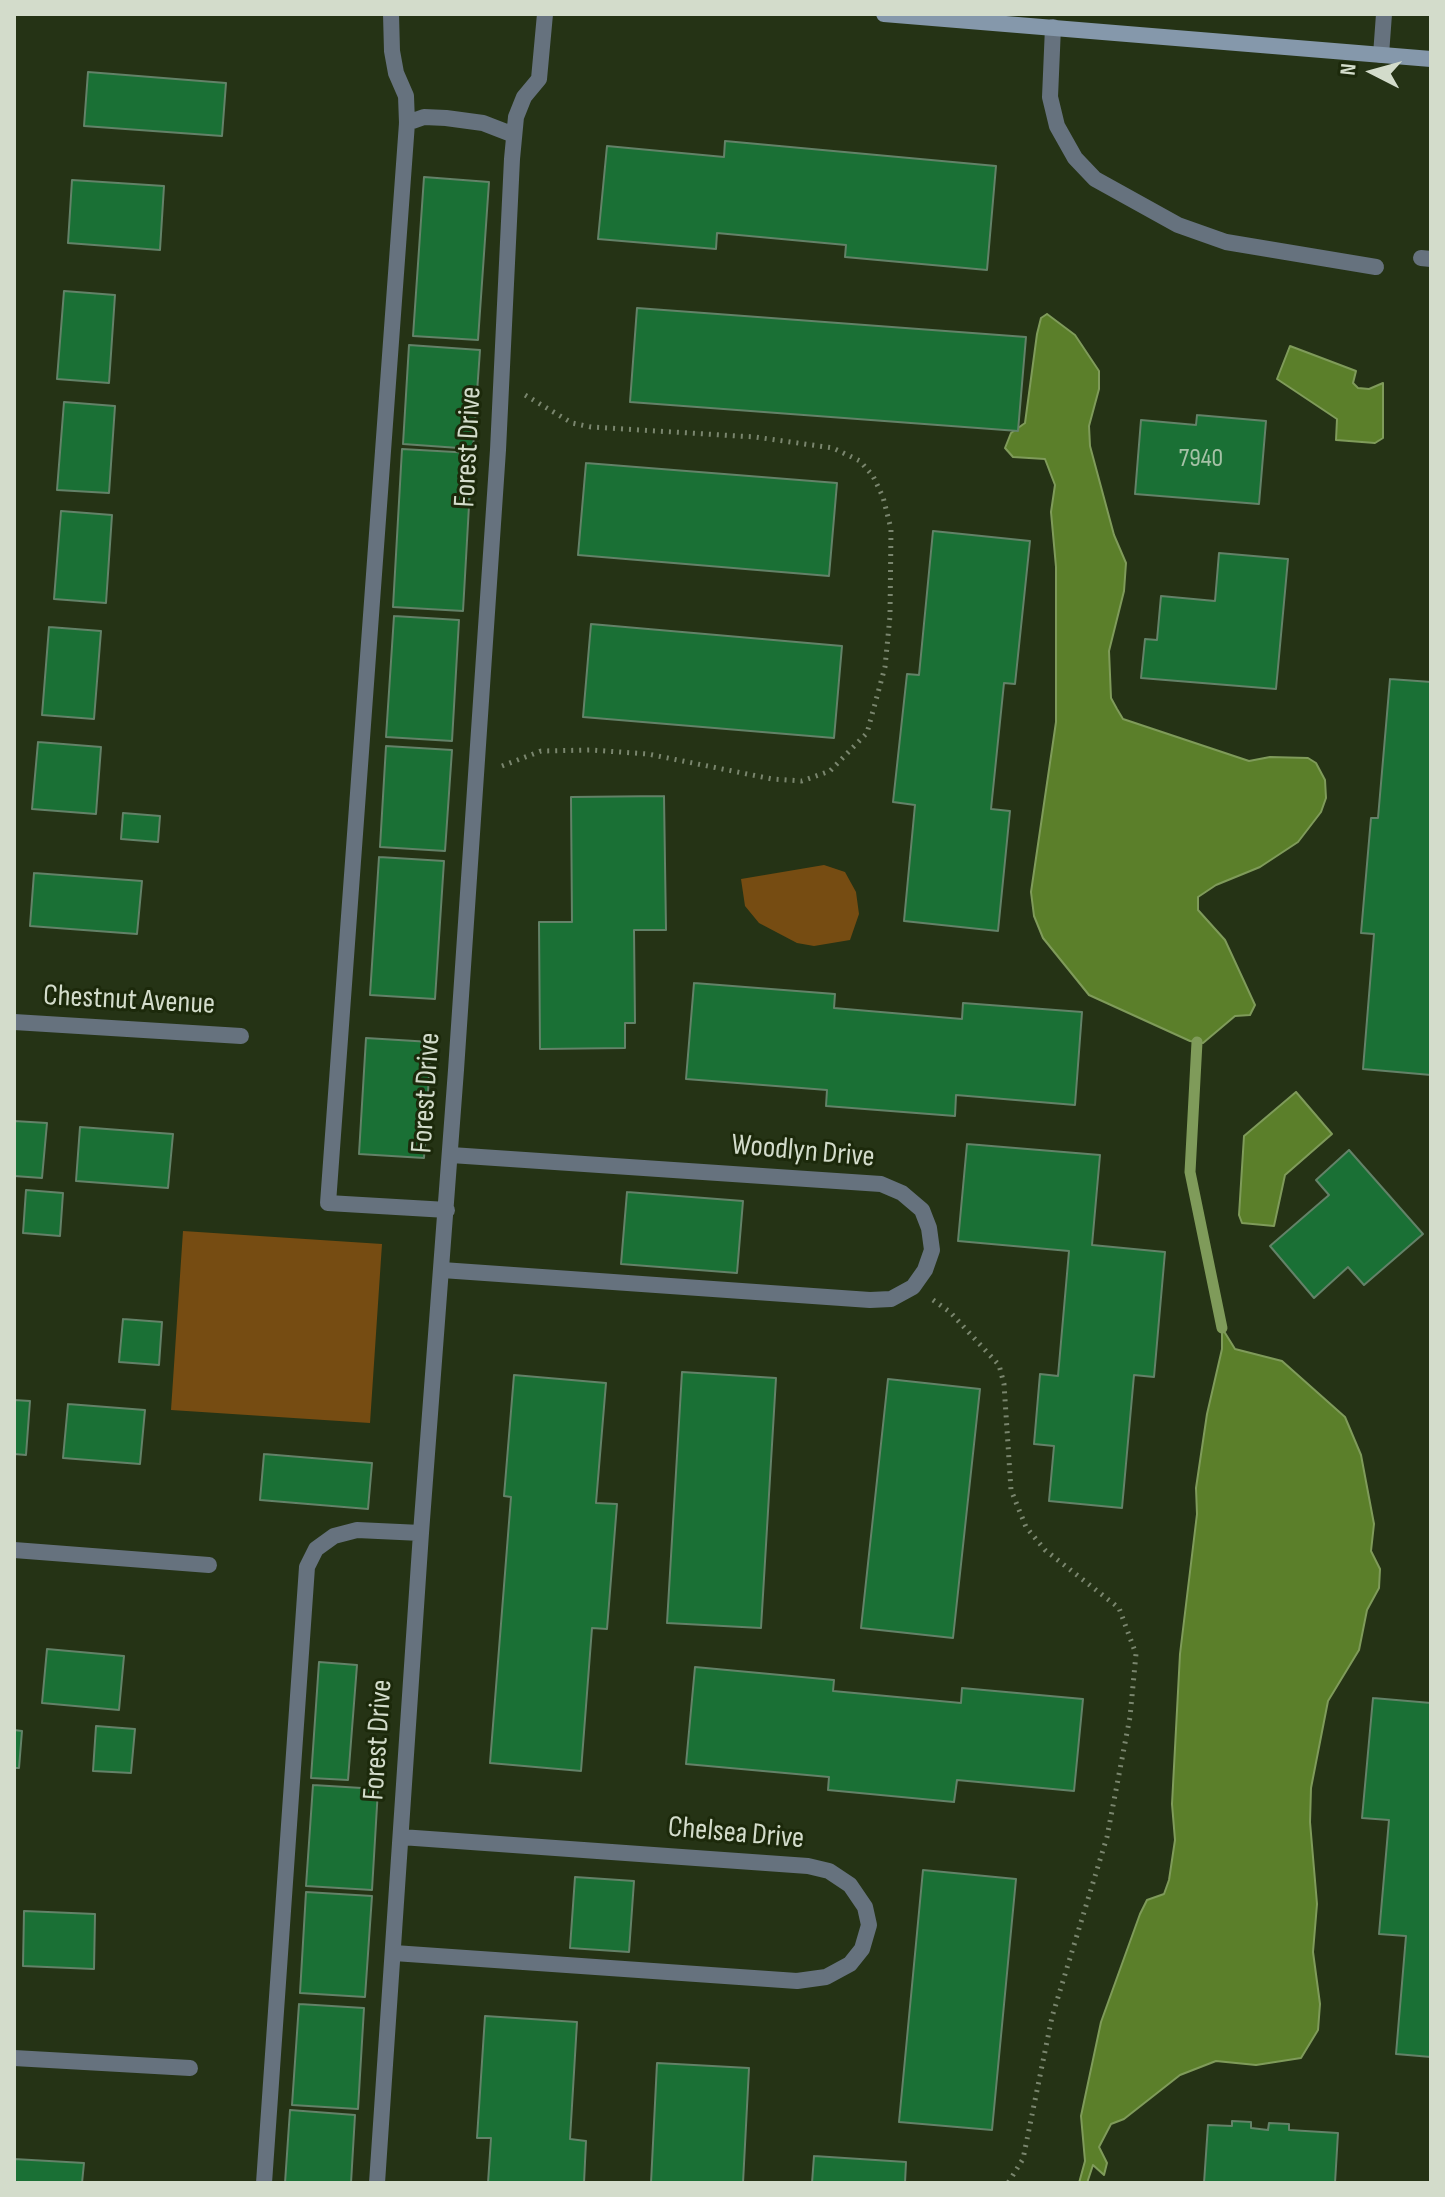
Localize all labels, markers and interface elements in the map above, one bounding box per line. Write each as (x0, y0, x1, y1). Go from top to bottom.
north arrow (1333, 32, 1413, 112)
text: N (1335, 62, 1363, 77)
street label: Forest Drive (448, 386, 490, 508)
house number: 7940 (1179, 443, 1223, 475)
street label: Chestnut Avenue (42, 979, 216, 1023)
street label: Forest Drive (405, 1032, 449, 1154)
street label: Woodlyn Drive (730, 1128, 876, 1176)
street label: Forest Drive (357, 1679, 401, 1801)
street label: Chelsea Drive (666, 1810, 806, 1858)

